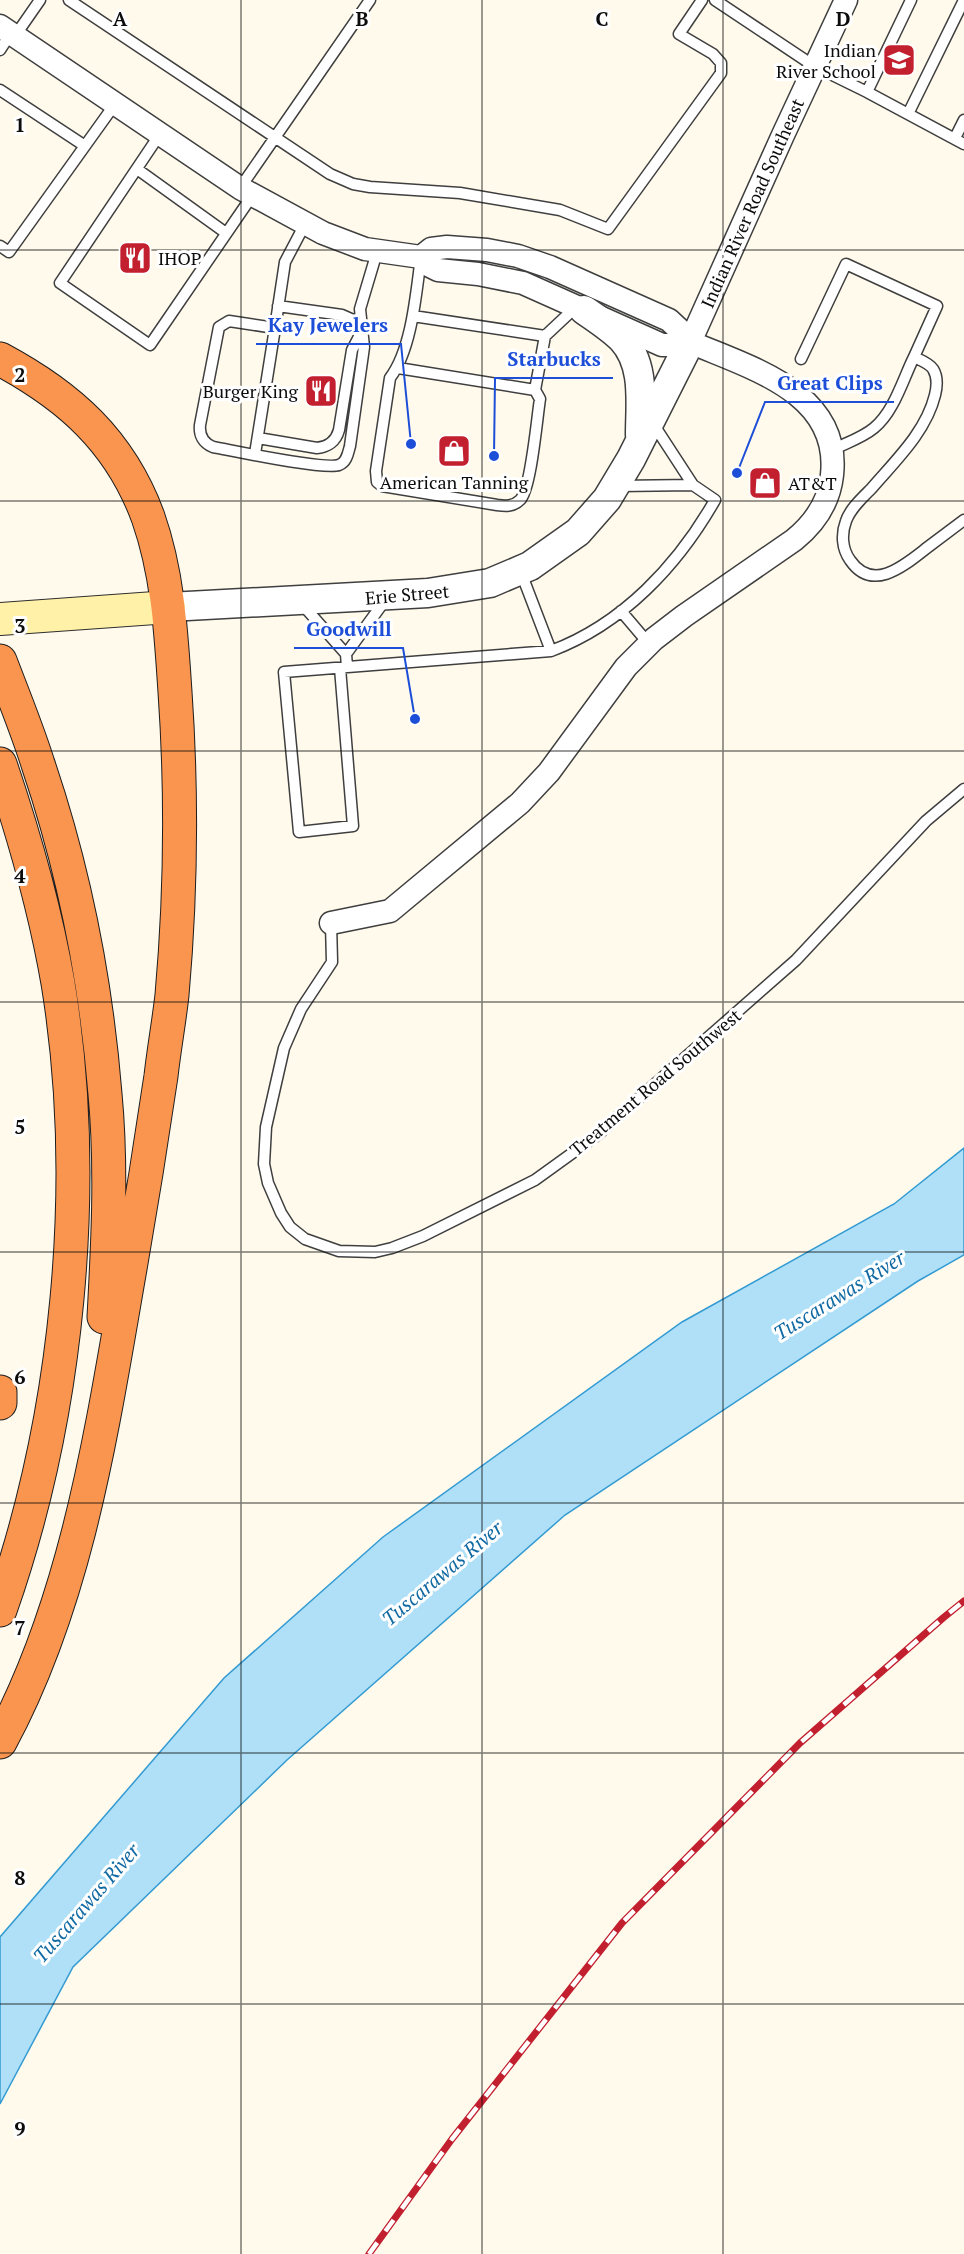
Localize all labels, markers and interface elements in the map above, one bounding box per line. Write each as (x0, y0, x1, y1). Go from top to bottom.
text: A (113, 5, 128, 32)
text: B (356, 5, 369, 32)
text: C (595, 5, 609, 32)
text: D (836, 5, 850, 32)
place label: Indian River School (776, 38, 876, 83)
school or university icon: Indian River School (881, 42, 917, 78)
street label: Indian River Road Southeast (695, 94, 809, 312)
text: 1 (14, 111, 26, 138)
restaurant icon: IHOP (117, 240, 153, 276)
place label: IHOP (158, 246, 202, 270)
callout: Kay Jewelers (256, 306, 401, 344)
text: Kay Jewelers (268, 311, 388, 338)
callout: Starbucks (495, 340, 613, 378)
text: Starbucks (507, 345, 601, 372)
text: 2 (14, 361, 26, 388)
callout: Great Clips (765, 364, 894, 402)
text: Great Clips (777, 369, 883, 396)
restaurant icon: Burger King (303, 373, 339, 409)
place label: Burger King (203, 379, 299, 403)
shop icon: American Tanning (436, 433, 472, 469)
shop icon: AT&T (747, 465, 783, 501)
place label: American Tanning (380, 470, 529, 494)
place label: AT&T (788, 471, 837, 495)
street label: Erie Street (364, 578, 450, 610)
callout: Goodwill (294, 610, 403, 648)
text: 3 (14, 612, 26, 639)
text: Goodwill (306, 615, 392, 642)
text: 4 (14, 862, 26, 889)
street label: Treatment Road Southwest (564, 1003, 746, 1161)
text: 5 (14, 1113, 26, 1140)
water label: Tuscarawas River (768, 1243, 911, 1346)
text: 6 (14, 1363, 26, 1390)
water label: Tuscarawas River (376, 1514, 509, 1631)
text: 7 (14, 1614, 26, 1641)
water label: Tuscarawas River (27, 1837, 146, 1968)
text: 8 (14, 1864, 26, 1891)
text: 9 (14, 2115, 26, 2142)

